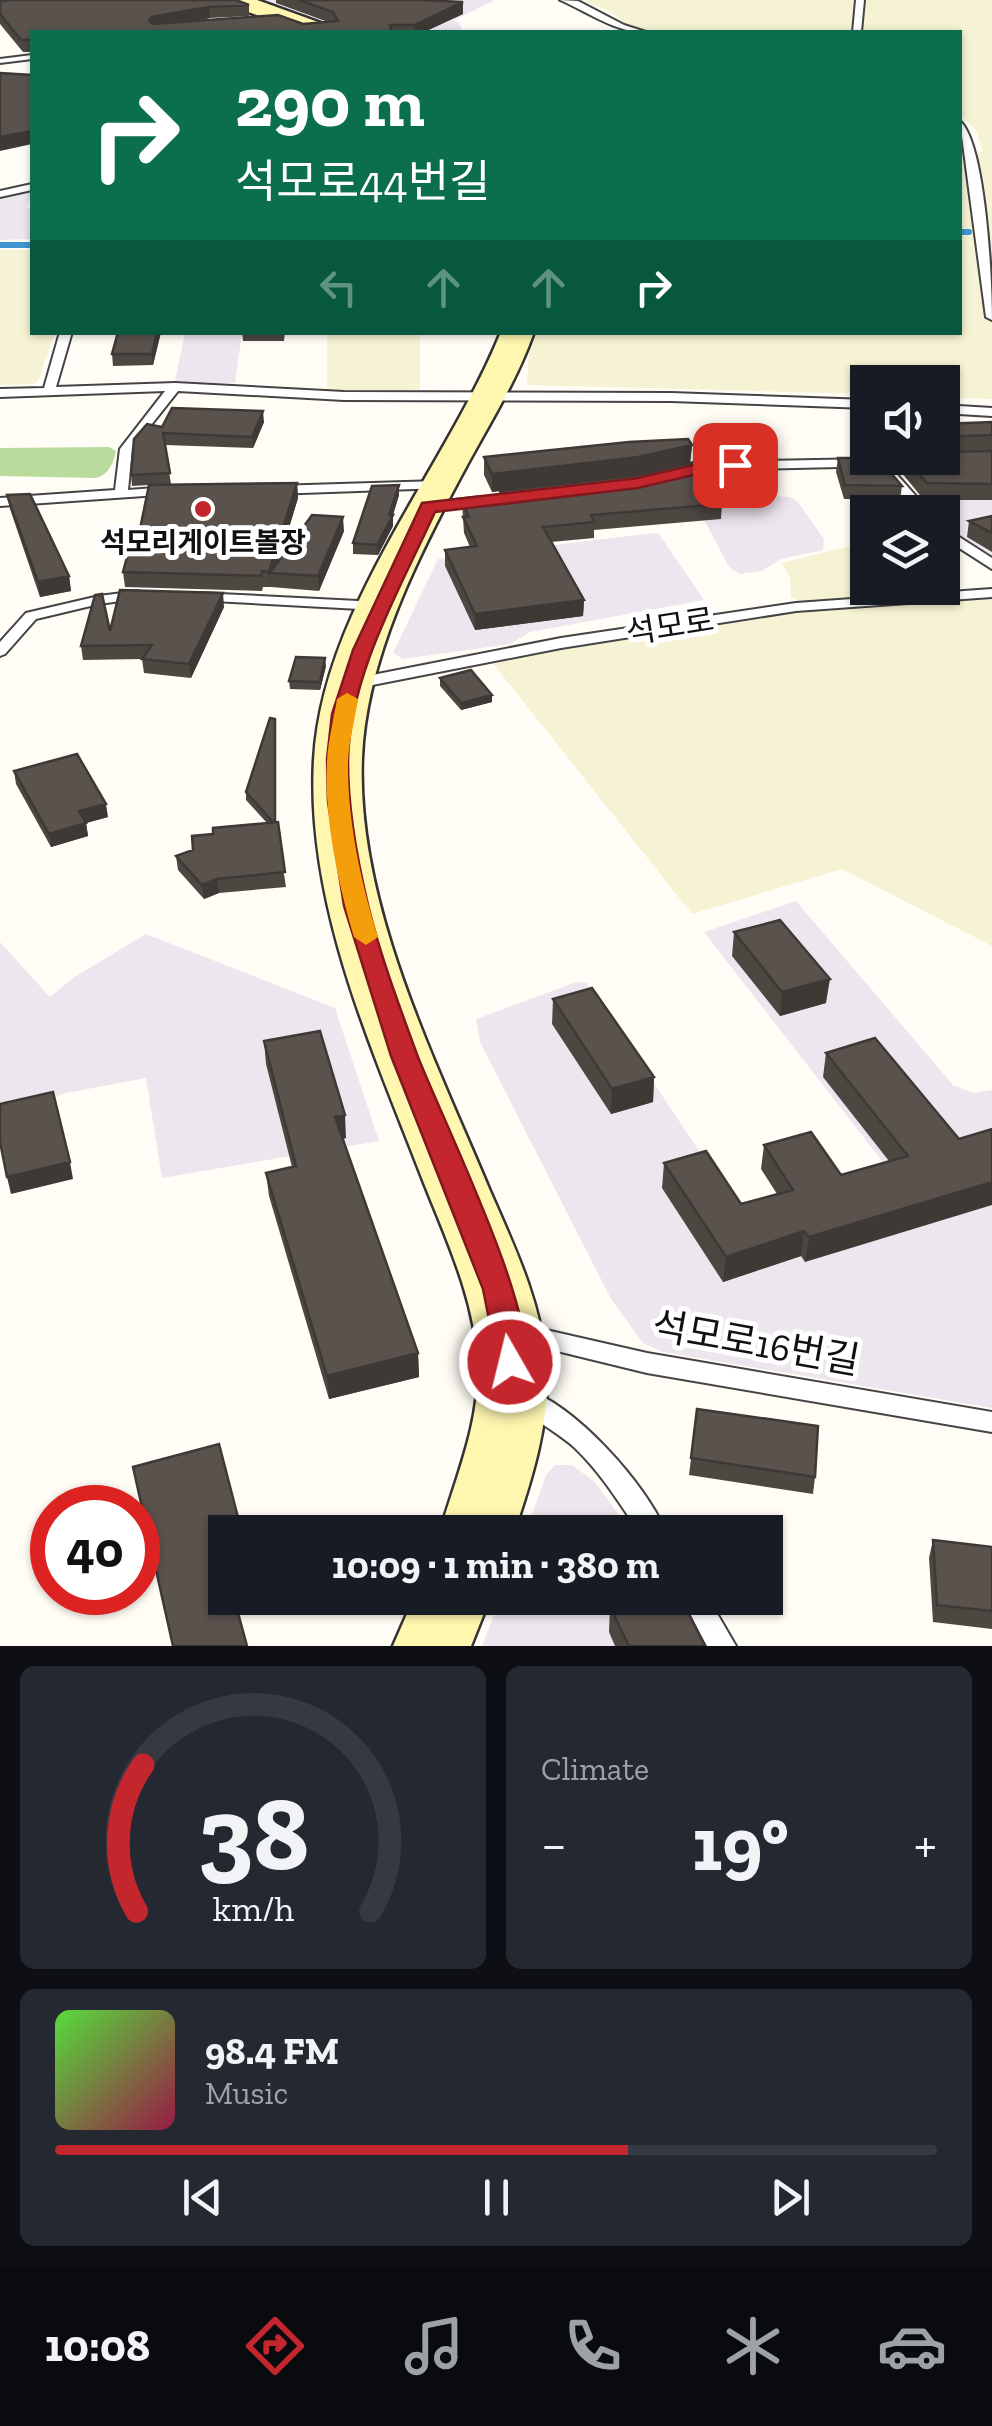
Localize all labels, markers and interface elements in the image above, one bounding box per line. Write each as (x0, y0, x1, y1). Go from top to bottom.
text: 290 m (235, 60, 425, 144)
icon: right (70, 70, 200, 200)
text: 석모로44번길 (235, 155, 491, 209)
icon: left (311, 260, 366, 315)
icon: ahead (416, 260, 471, 315)
icon: ahead (521, 260, 576, 315)
icon: right (626, 260, 681, 315)
map controls (850, 365, 960, 605)
button: sound (850, 365, 960, 475)
pin (693, 423, 778, 508)
icon: arrive (708, 438, 763, 493)
button: layers (850, 495, 960, 605)
marker: 석모리게이트볼장 (192, 498, 214, 520)
place label: 석모리게이트볼장 (100, 526, 306, 559)
street label: 석모로 (623, 600, 717, 652)
street label: 석모로16번길 (649, 1302, 863, 1384)
position arrow (458, 1310, 562, 1414)
speed limit sign: 40 (30, 1485, 160, 1615)
text: 10:09 · 1 min · 380 m (332, 1542, 659, 1588)
text: Climate (541, 1750, 649, 1788)
text: 38 (197, 1771, 309, 1896)
text: 19° (692, 1799, 789, 1889)
text: − (541, 1811, 567, 1877)
text: + (914, 1811, 937, 1877)
text: km/h (212, 1887, 294, 1930)
text: 98.4 FM (205, 2028, 339, 2074)
text: Music (205, 2074, 288, 2112)
icon: previous (175, 2170, 230, 2225)
icon: pause (469, 2170, 524, 2225)
icon: next (763, 2170, 818, 2225)
icon: directions (240, 2311, 310, 2381)
icon: music (399, 2311, 469, 2381)
icon: phone (558, 2311, 628, 2381)
icon: climate (718, 2311, 788, 2381)
icon: car (877, 2311, 947, 2381)
text: 10:08 (45, 2319, 150, 2373)

